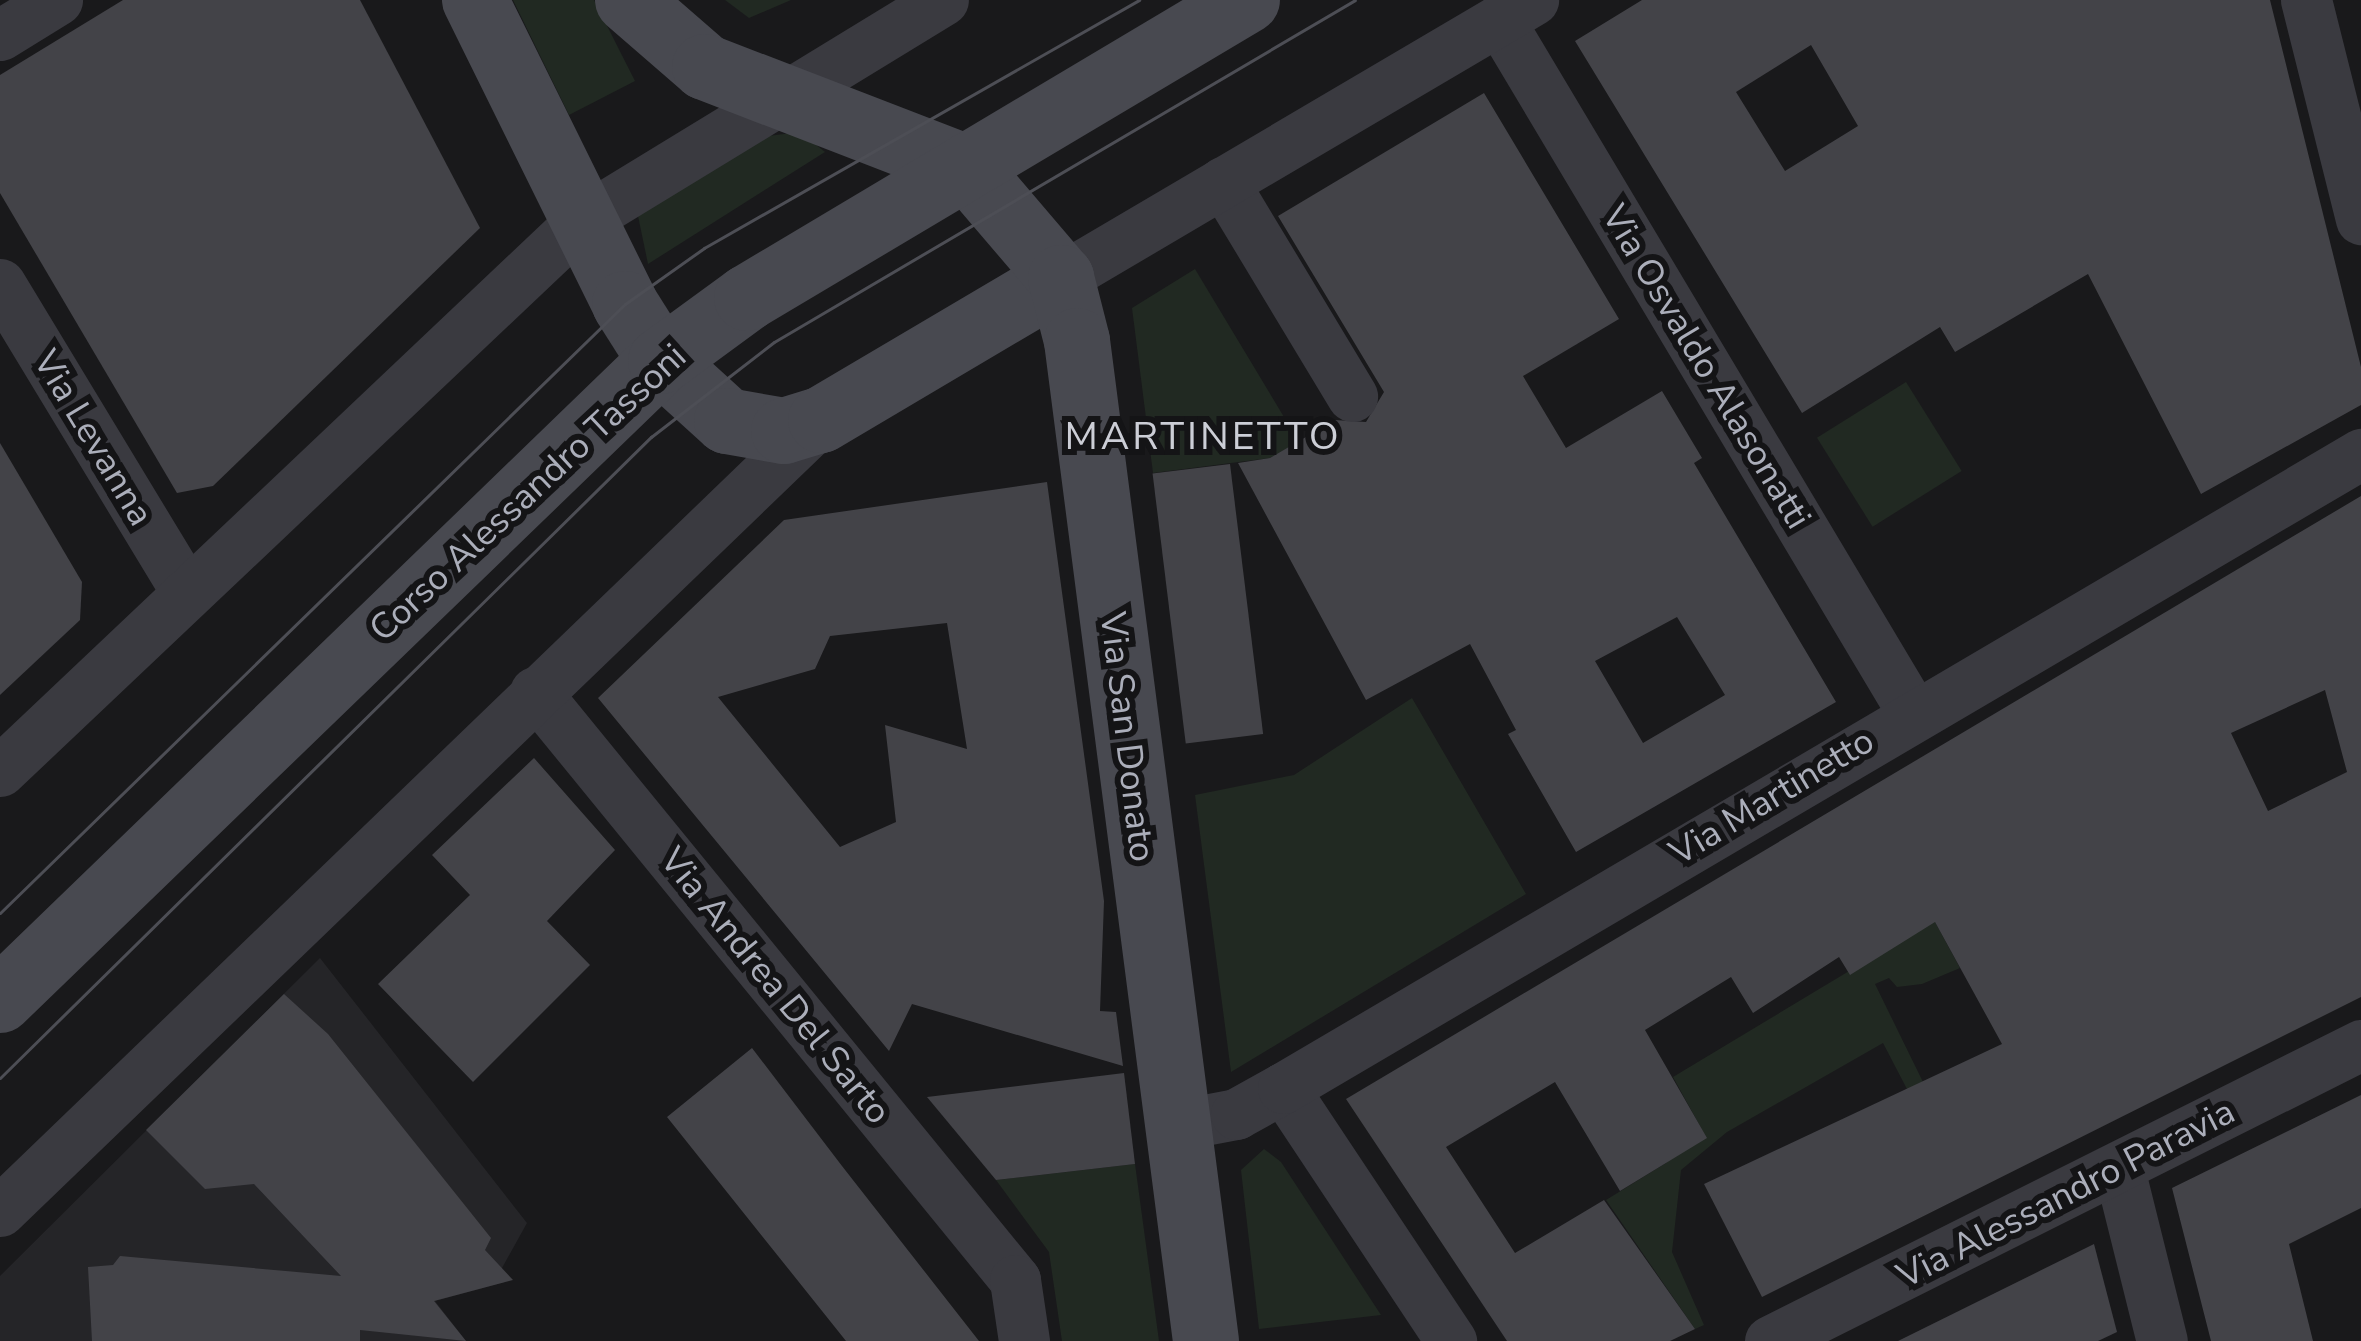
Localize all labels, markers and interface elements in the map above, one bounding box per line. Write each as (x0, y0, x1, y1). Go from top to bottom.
street label: Via Osvaldo Alasonatti (1592, 197, 1820, 537)
street label: Corso Alessandro Tassoni (361, 335, 695, 651)
street label: Via Levanna (24, 342, 162, 534)
district label: MARTINETTO (1064, 414, 1342, 460)
street label: Via San Donato (1090, 610, 1164, 864)
street label: Via Martinetto (1662, 719, 1882, 875)
street label: Via Andrea Del Sarto (650, 839, 900, 1133)
street label: Via Alessandro Paravia (1890, 1090, 2242, 1298)

